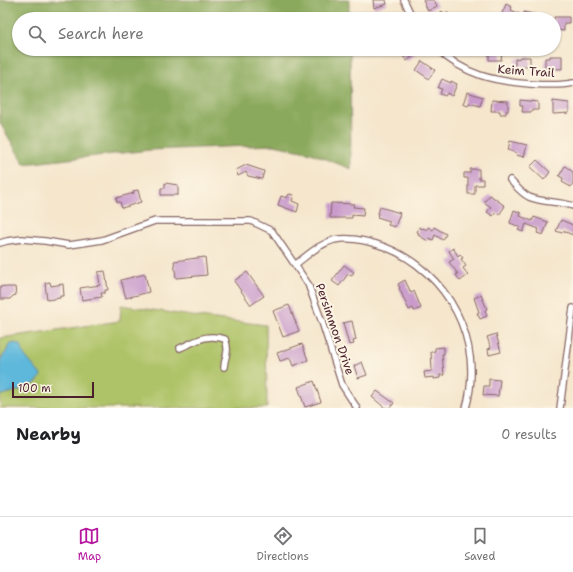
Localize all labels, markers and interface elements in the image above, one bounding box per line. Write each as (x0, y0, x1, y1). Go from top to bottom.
search box (12, 12, 561, 56)
icon: search (26, 23, 48, 45)
text: Search here (58, 24, 144, 44)
street label: Keim Trail (497, 61, 555, 81)
street label: Persimmon Drive (312, 281, 358, 377)
scale bar (12, 380, 94, 399)
text: 100 m (18, 381, 51, 396)
text: Nearby (16, 423, 81, 445)
text: 0 results (501, 426, 557, 443)
tab: Map (78, 525, 101, 564)
tab: Directions (256, 525, 309, 564)
tab: Saved (464, 525, 495, 564)

